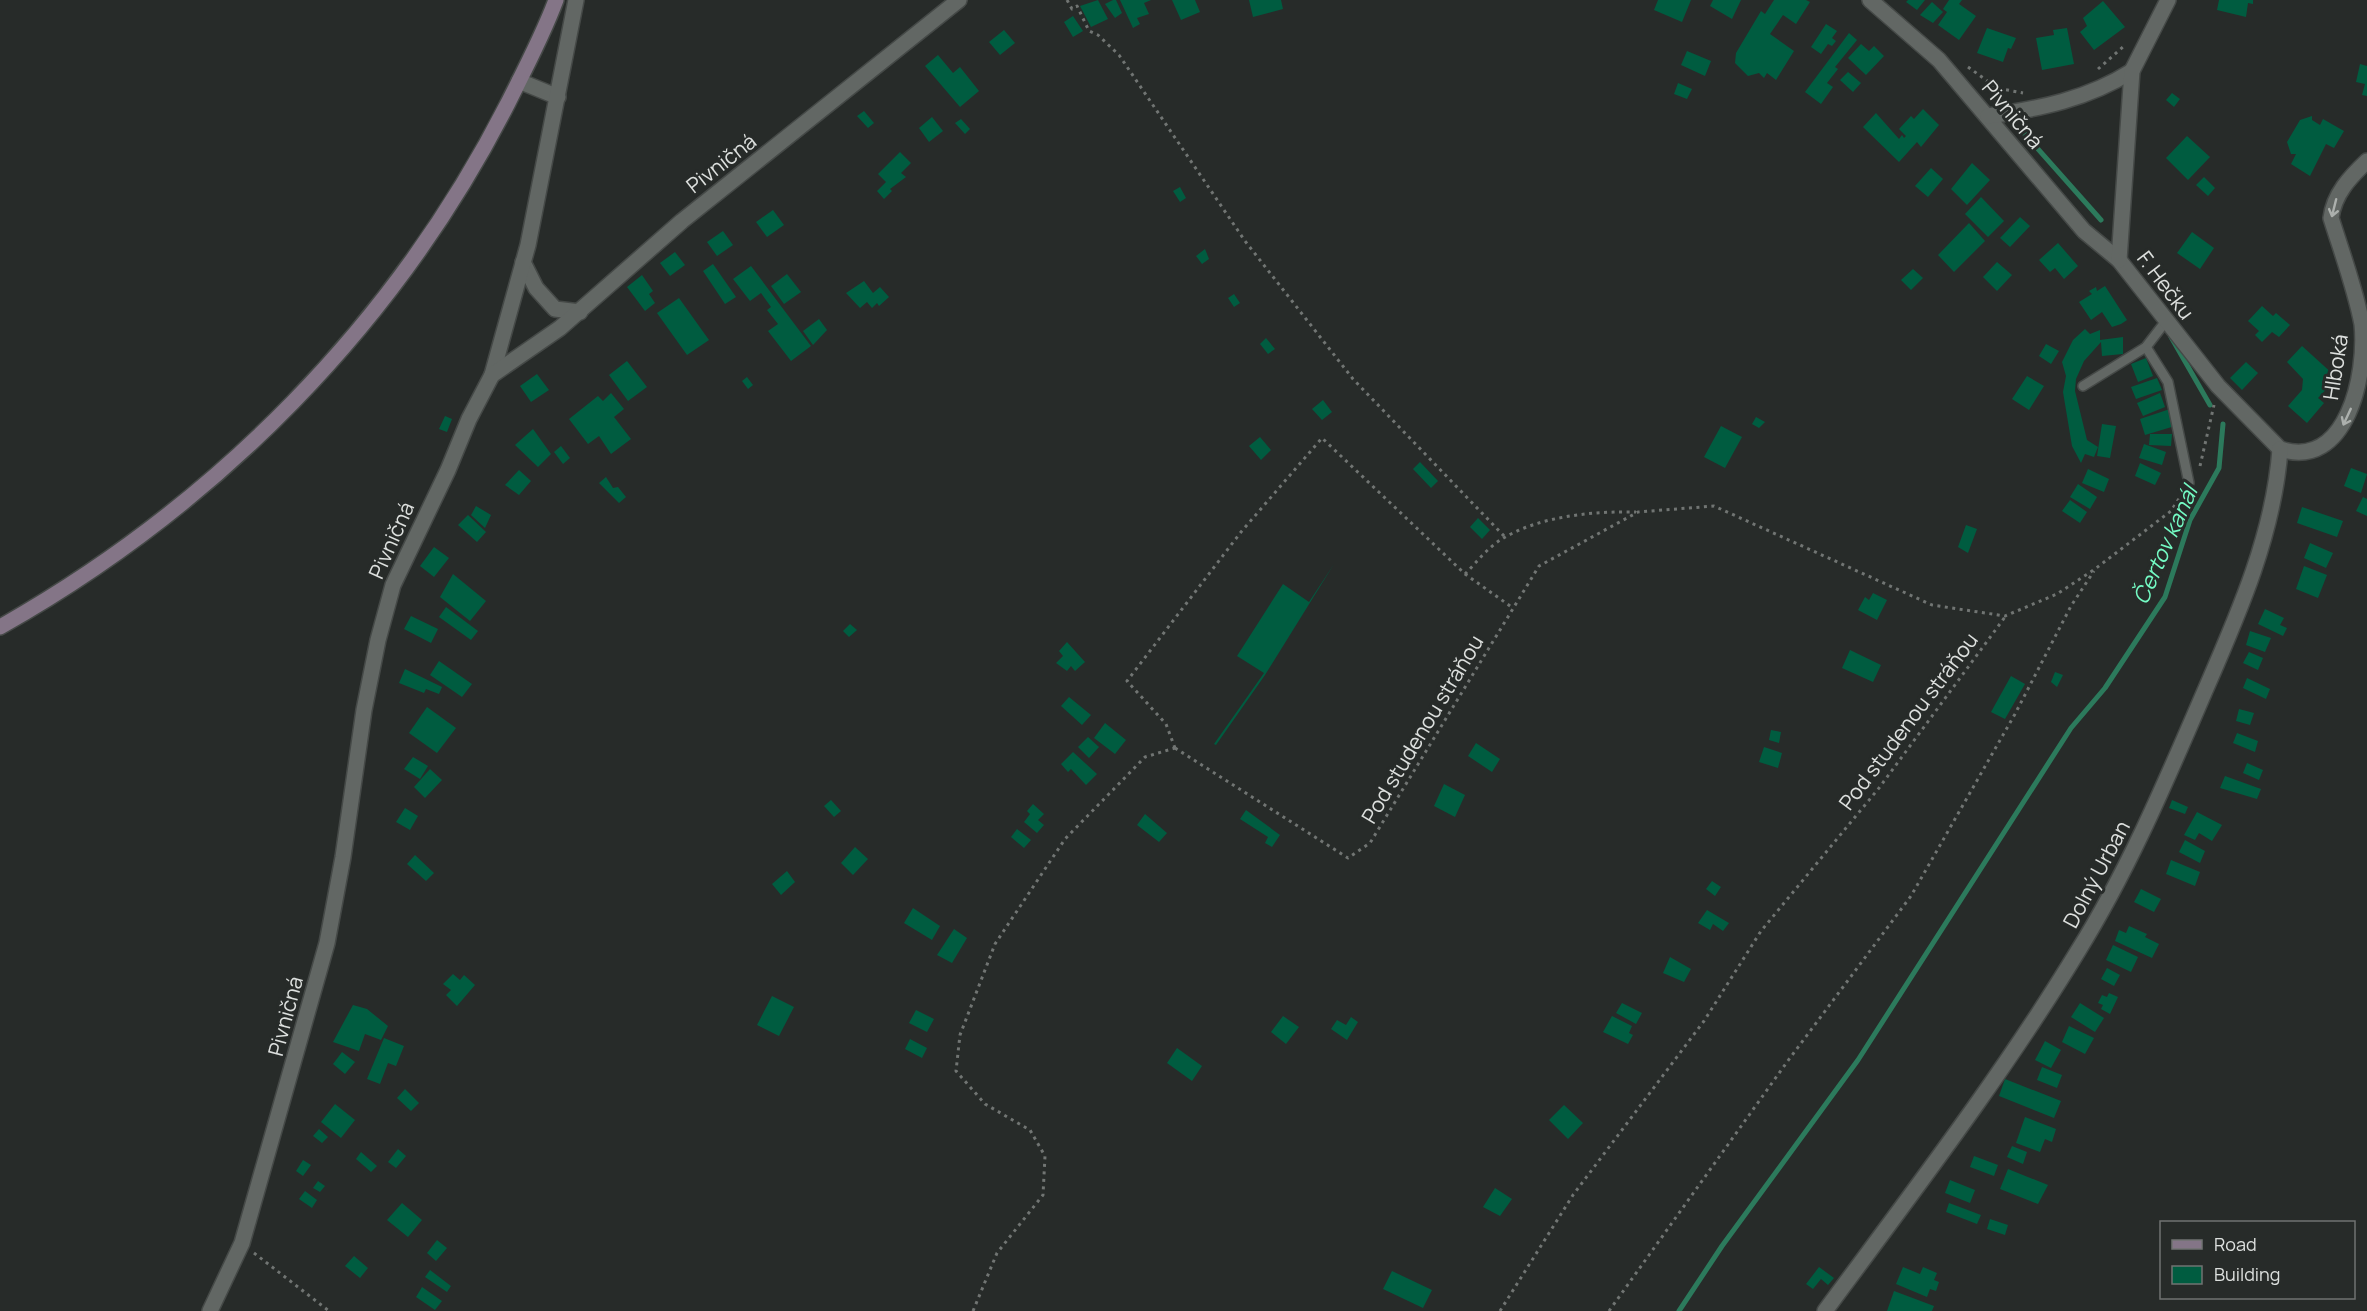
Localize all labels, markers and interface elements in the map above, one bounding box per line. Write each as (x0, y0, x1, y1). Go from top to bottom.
street label: Pivničná (1976, 74, 2050, 154)
street label: Pivničná (680, 127, 762, 199)
one-way arrow (2327, 198, 2339, 217)
street label: F. Hečku (2131, 245, 2201, 325)
street label: Hlboká (2316, 332, 2354, 402)
one-way arrow (2340, 407, 2352, 425)
water label: Čertov kanál (2126, 478, 2206, 609)
street label: Pivničná (362, 497, 420, 583)
street label: Pod studenou stráňou (1832, 627, 1984, 815)
street label: Pod studenou stráňou (1355, 630, 1489, 828)
street label: Dolný Urban (2056, 815, 2136, 933)
street label: Pivničná (261, 973, 309, 1059)
legend (2160, 1221, 2355, 1299)
text: Road (2214, 1232, 2257, 1256)
text: Building (2214, 1262, 2280, 1286)

